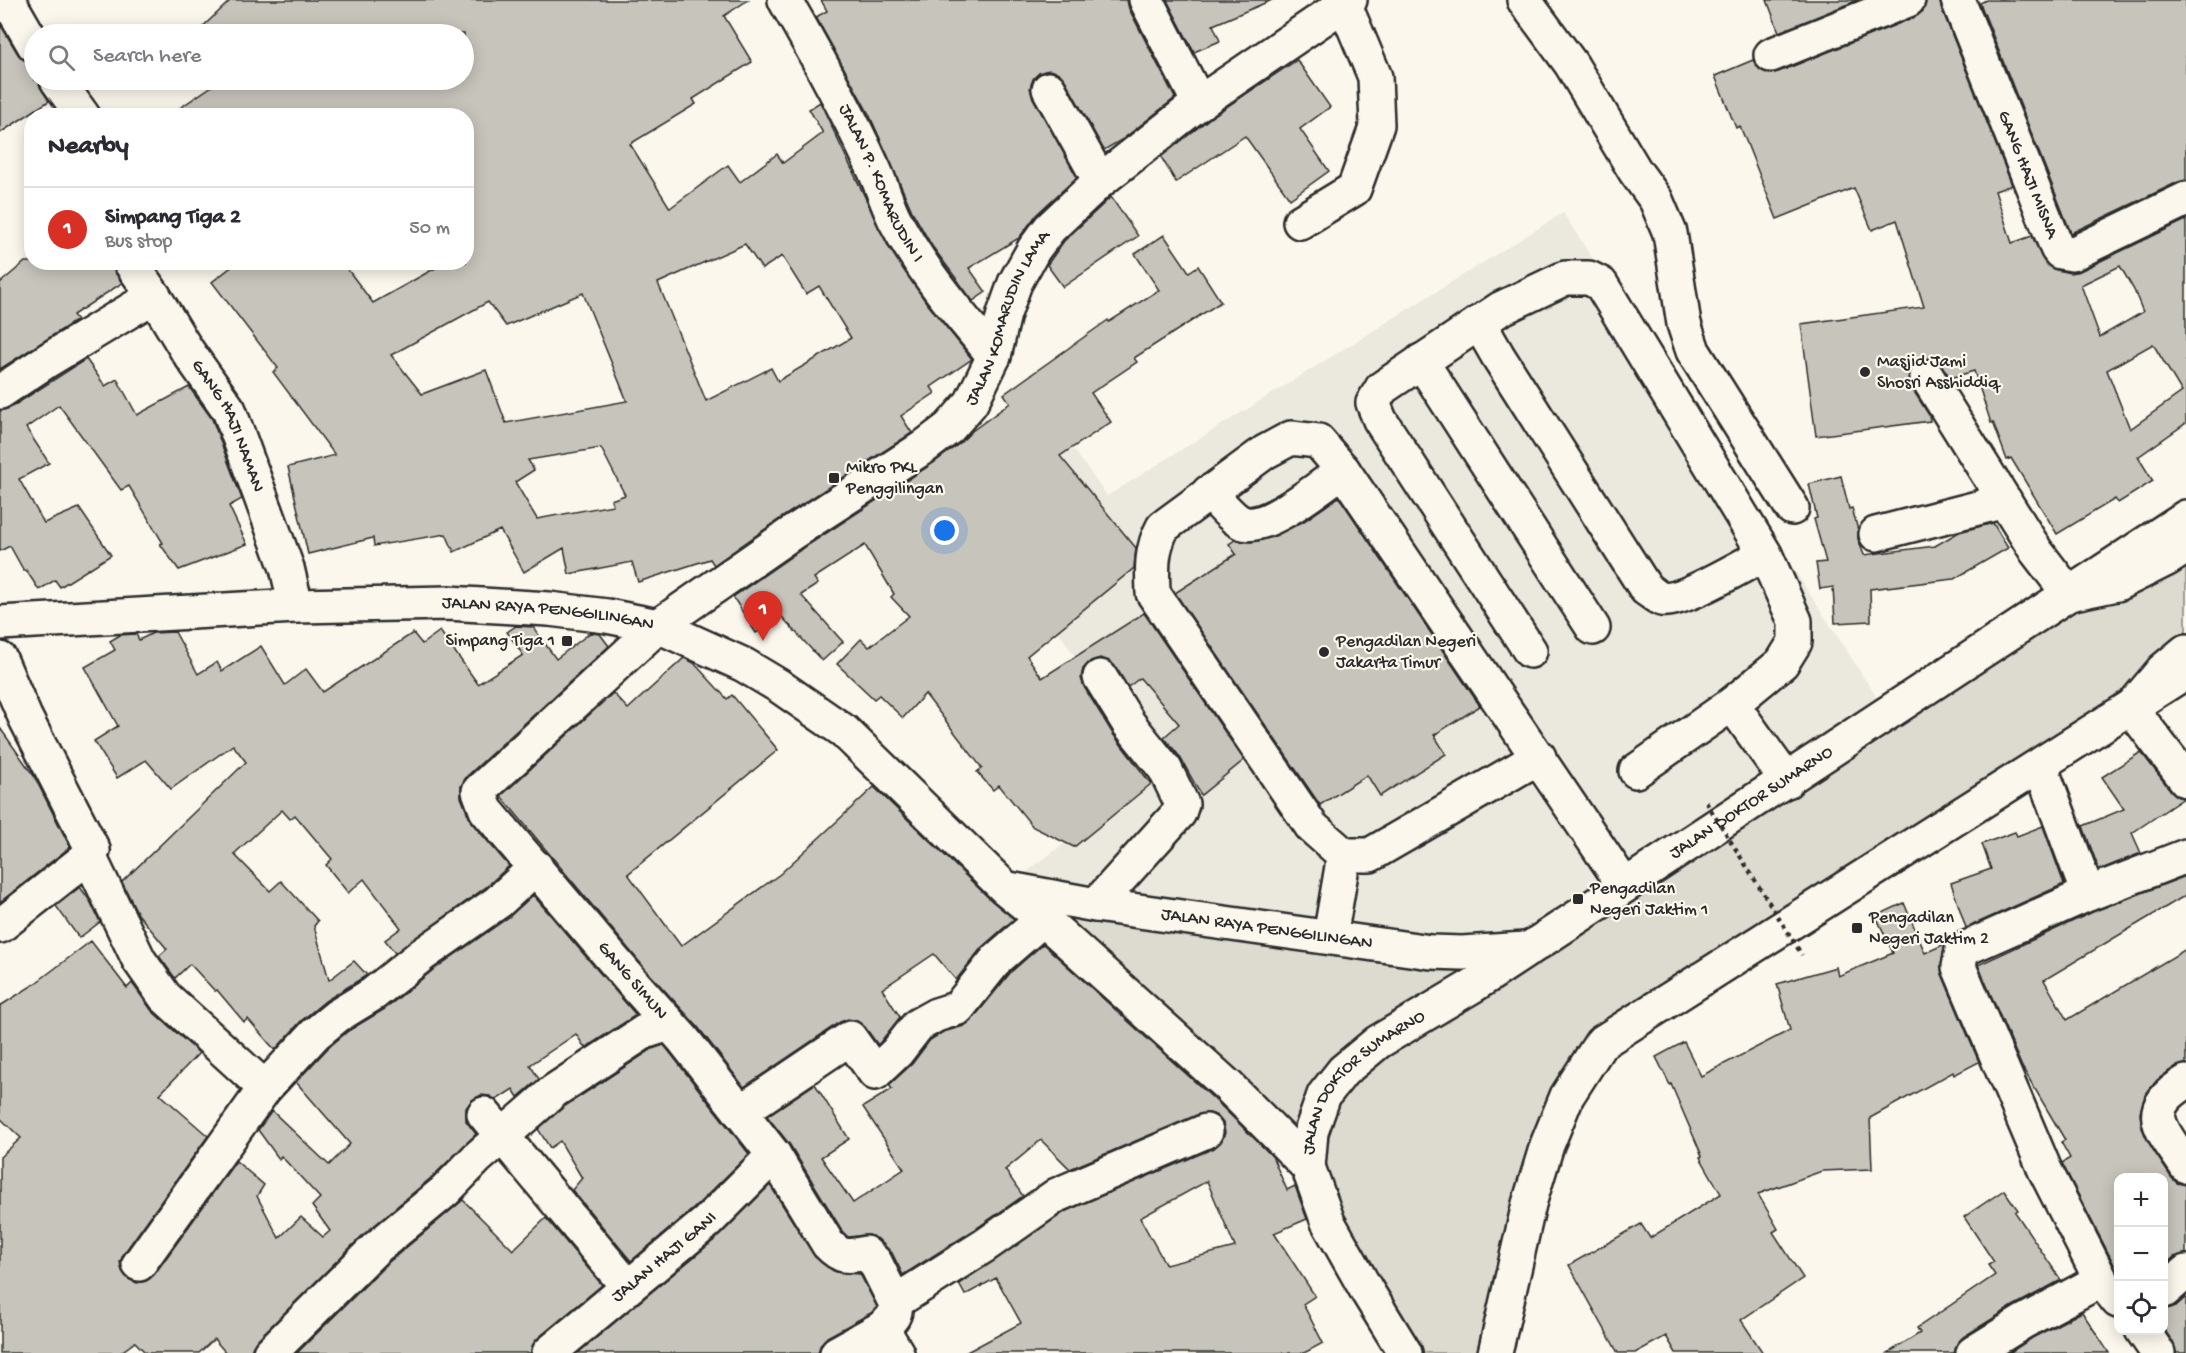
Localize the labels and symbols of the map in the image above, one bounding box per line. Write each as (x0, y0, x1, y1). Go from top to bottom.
street label: JALAN P. KOMARUDIN I (834, 101, 928, 267)
street label: GANG HAJI MISNA (1993, 108, 2063, 243)
street label: JALAN KOMARUDIN LAMA (961, 225, 1056, 409)
place label: Masjid Jami Shosri Asshiddiq (1877, 352, 2001, 394)
street label: GANG HAJI NAMAN (186, 356, 269, 495)
marker: Masjid Jami Shosri Asshiddiq (1858, 365, 1872, 379)
place label: Mikro PKL Penggilingan (845, 458, 944, 500)
marker: Mikro PKL Penggilingan (827, 471, 841, 485)
your location (930, 516, 959, 545)
street label: JALAN RAYA PENGGILINGAN (442, 592, 656, 635)
pin: 1 (744, 592, 783, 641)
place label: Simpang Tiga 1 (445, 631, 555, 652)
place label: Pengadilan Negeri Jakarta Timur (1335, 632, 1476, 674)
marker: Simpang Tiga 1 (560, 634, 574, 648)
marker: Pengadilan Negeri Jakarta Timur (1317, 645, 1331, 659)
street label: JALAN DOKTOR SUMARNO (1666, 741, 1837, 864)
place label: Pengadilan Negeri Jaktim 1 (1589, 879, 1708, 921)
marker: Pengadilan Negeri Jaktim 1 (1571, 892, 1585, 906)
street label: JALAN RAYA PENGGILINGAN (1160, 904, 1374, 954)
place label: Pengadilan Negeri Jaktim 2 (1868, 908, 1989, 950)
marker: Pengadilan Negeri Jaktim 2 (1850, 921, 1864, 935)
street label: GANG SIMUN (592, 938, 672, 1024)
street label: JALAN DOKTOR SUMARNO (1299, 1006, 1429, 1156)
street label: JALAN HAJI GANI (608, 1207, 722, 1307)

